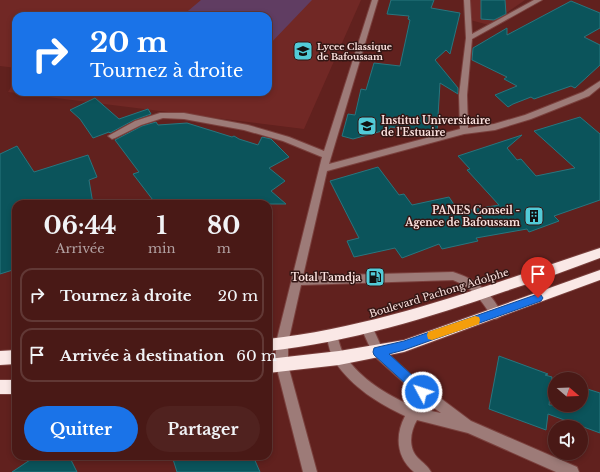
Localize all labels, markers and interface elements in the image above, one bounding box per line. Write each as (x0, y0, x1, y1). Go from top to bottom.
text: 20 m (90, 25, 168, 60)
icon: right (24, 28, 76, 80)
school or university icon: Lycee Classique de Bafoussam (292, 40, 314, 62)
place label: Lycee Classique de Bafoussam (317, 41, 392, 62)
text: Tournez à droite (90, 60, 243, 82)
place label: Institut Universitaire de l'Estuaire (381, 114, 491, 139)
school or university icon: Institut Universitaire de l'Estuaire (356, 115, 378, 137)
place label: PANES Conseil - Agence de Bafoussam (404, 204, 520, 229)
building icon: PANES Conseil - Agence de Bafoussam (523, 205, 545, 227)
text: 06:44 (44, 211, 117, 240)
text: 1 (157, 211, 167, 240)
text: 80 (207, 211, 240, 240)
text: Arrivée (55, 240, 105, 257)
text: min (148, 240, 175, 257)
text: m (217, 240, 231, 257)
pin (521, 257, 555, 298)
icon: arrive (527, 263, 549, 285)
street label: Boulevard Pachong Adolphe (368, 265, 511, 320)
fuel station icon: Total Tamdja (364, 266, 386, 288)
place label: Total Tamdja (291, 271, 361, 284)
icon: right (26, 284, 48, 306)
text: Tournez à droite (60, 286, 192, 305)
text: 20 m (218, 286, 258, 305)
icon: arrive (26, 344, 48, 366)
text: Arrivée à destination (60, 346, 224, 365)
text: 60 m (236, 346, 277, 365)
position arrow (401, 371, 443, 413)
north arrow (548, 372, 588, 412)
map controls (548, 372, 588, 460)
button: Quitter (24, 406, 138, 452)
button: Partager (146, 406, 260, 452)
button: sound (548, 420, 588, 460)

